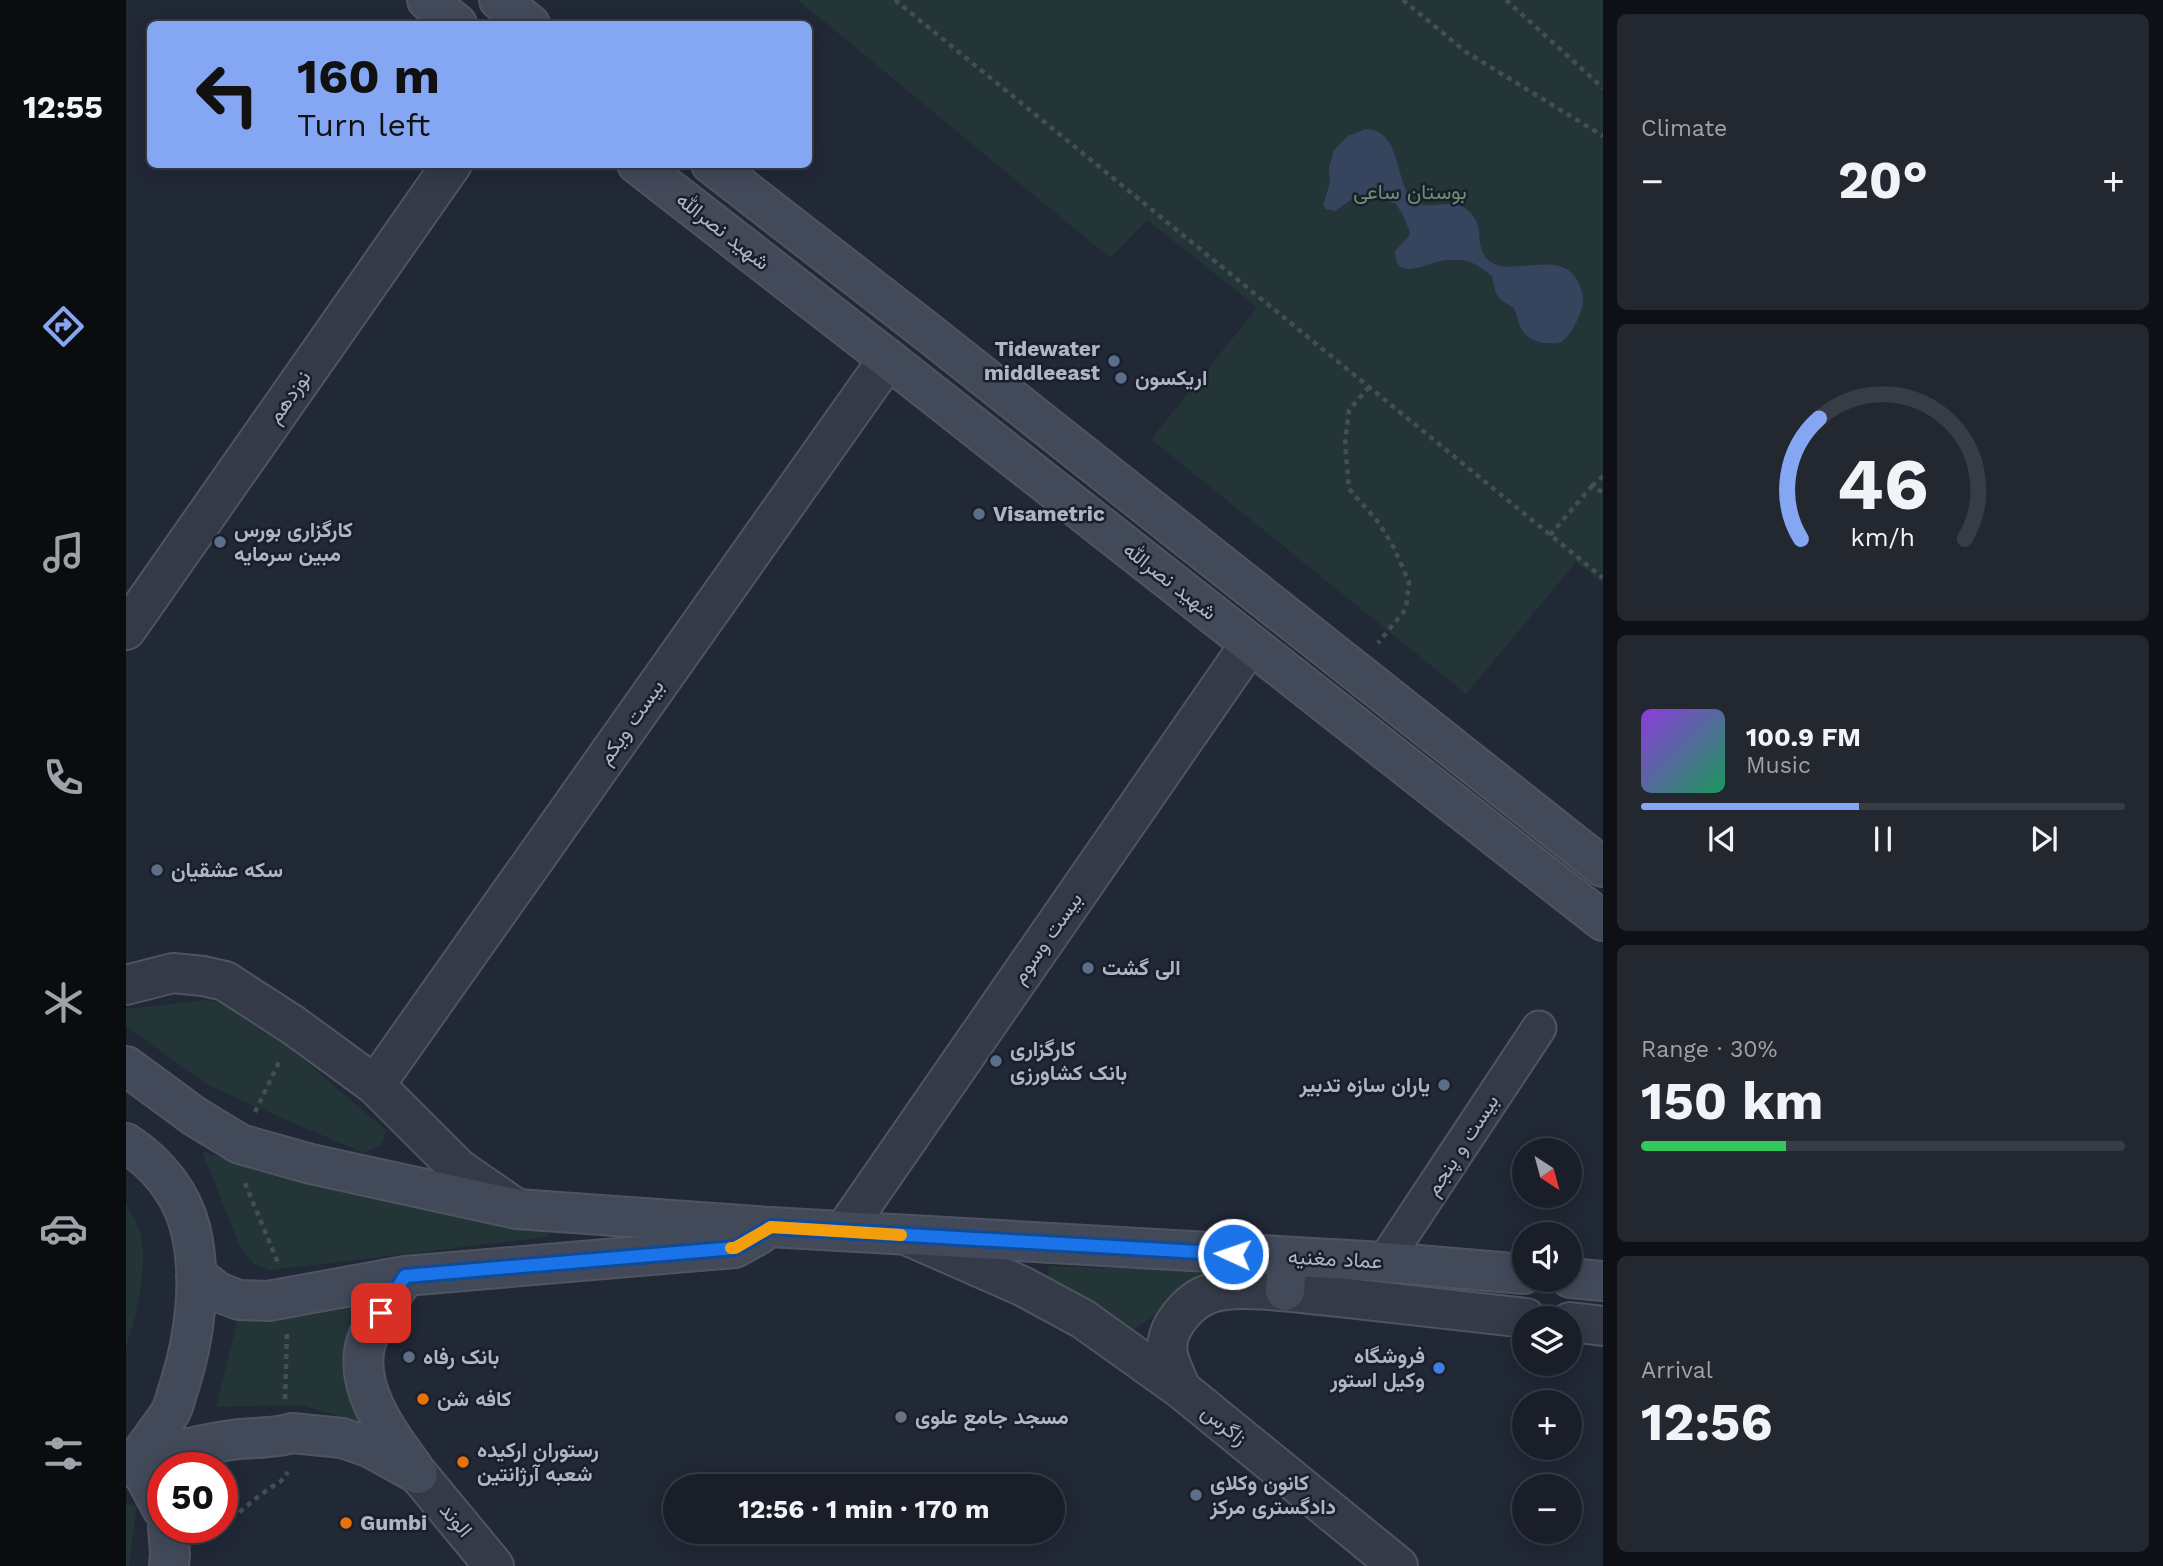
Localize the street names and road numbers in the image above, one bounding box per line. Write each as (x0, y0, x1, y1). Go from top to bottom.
street label: شهید نصرالله (671, 186, 775, 276)
street label: نوزدهم (261, 365, 317, 429)
street label: شهید نصرالله (1118, 536, 1222, 626)
street label: بیست ویکم (592, 674, 671, 770)
street label: بیست وسوم (1006, 887, 1089, 989)
street label: بیست و پنجم (1420, 1089, 1505, 1201)
street label: عماد مغنیه (1287, 1244, 1383, 1273)
street label: زاگرس (1196, 1399, 1252, 1451)
street label: الوند (434, 1497, 478, 1543)

